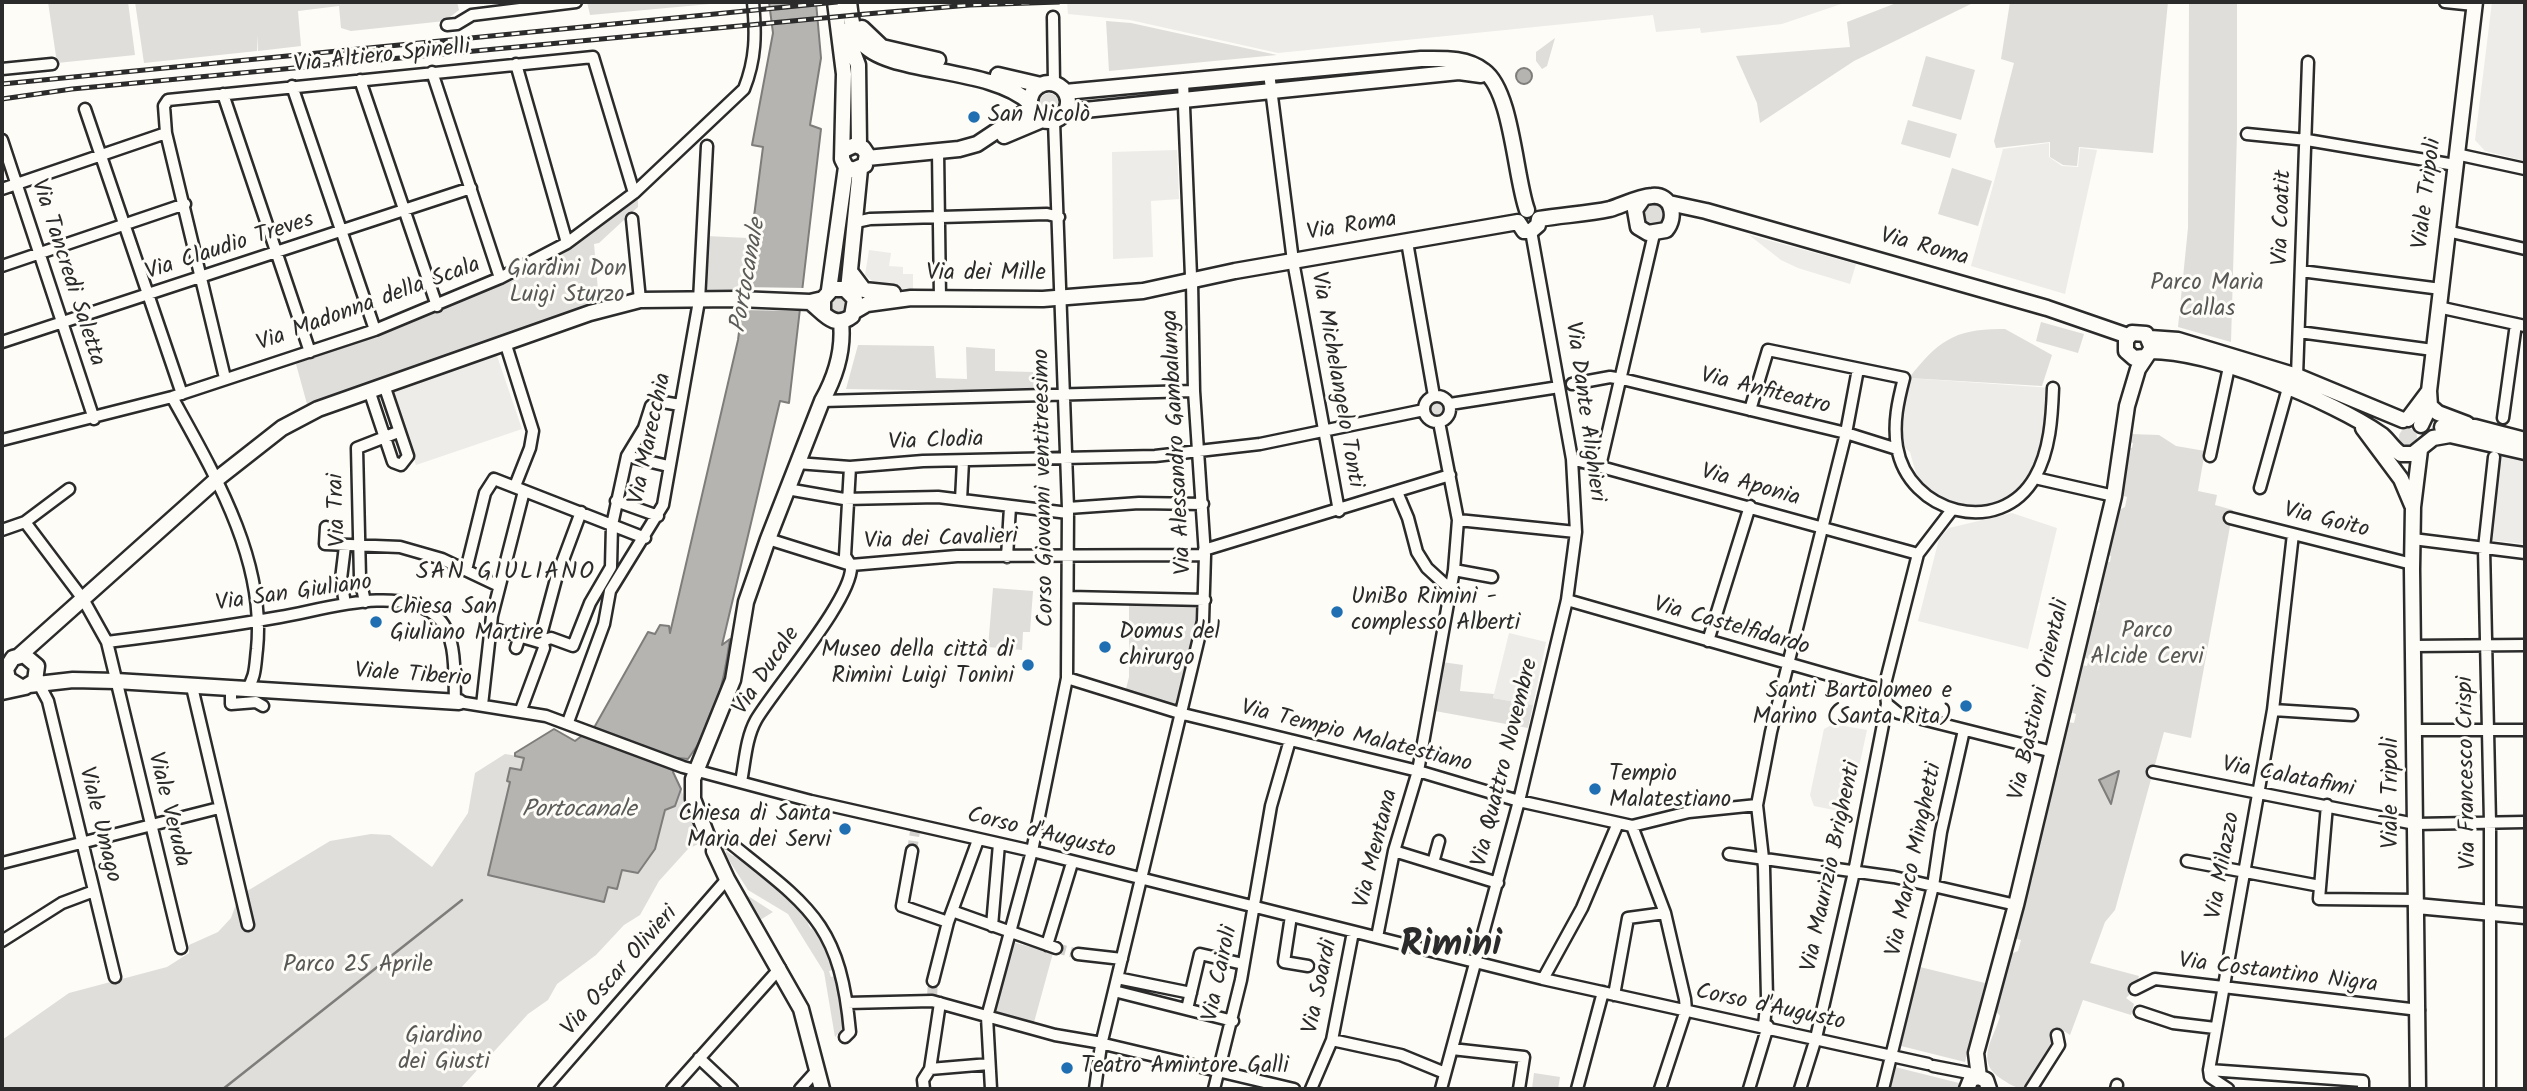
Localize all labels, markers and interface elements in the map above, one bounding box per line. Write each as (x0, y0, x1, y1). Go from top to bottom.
street label: Via Altiero Spinelli (292, 35, 472, 81)
place label: San Nicolò (988, 103, 1090, 131)
marker: San Nicolò (966, 109, 982, 125)
street label: Viale Tripoli (2409, 137, 2449, 251)
street label: Via Coatit (2269, 170, 2299, 266)
street label: Via Tancredi Saletta (23, 176, 109, 370)
street label: Via Roma (1305, 207, 1399, 249)
street label: Via Claudio Treves (142, 208, 318, 288)
water label: Portocanale (726, 217, 774, 335)
street label: Via Roma (1877, 224, 1971, 274)
street label: Via Madonna della Scala (253, 253, 485, 359)
park label: Giardini Don Luigi Sturzo (507, 257, 627, 311)
street label: Via dei Mille (926, 261, 1046, 289)
street label: Via Michelangelo Tonti (1302, 270, 1368, 490)
park label: Parco Maria Callas (2150, 271, 2264, 325)
street label: Via Alessandro Gambalunga (1158, 309, 1200, 575)
street label: Via Dante Alighieri (1557, 320, 1609, 504)
street label: Corso Giovanni ventitreesimo (1030, 348, 1062, 628)
street label: Via Anfiteatro (1697, 364, 1833, 422)
street label: Via Marecchia (625, 371, 679, 507)
street label: Via Clodia (888, 428, 984, 458)
street label: Via Aponia (1697, 460, 1803, 514)
street label: Via Trai (324, 473, 354, 547)
street label: Via Goito (2280, 498, 2372, 546)
street label: Via dei Cavalieri (864, 525, 1018, 557)
district label: SAN GIULIANO (418, 560, 594, 588)
street label: Via San Giuliano (214, 570, 374, 620)
place label: UniBo Rimini - complesso Alberti (1351, 585, 1520, 639)
street label: Via Castelfidardo (1650, 593, 1812, 663)
place label: Chiesa San Giuliano Martire (390, 595, 543, 649)
street label: Via Bastioni Orientali (2004, 597, 2078, 803)
marker: UniBo Rimini - complesso Alberti (1329, 604, 1345, 620)
marker: Chiesa San Giuliano Martire (368, 614, 384, 630)
park label: Parco Alcide Cervi (2090, 619, 2204, 673)
place label: Domus del chirurgo (1119, 620, 1220, 674)
street label: Via Ducale (728, 623, 808, 721)
place label: Museo della città di Rimini Luigi Tonini (821, 638, 1014, 692)
marker: Domus del chirurgo (1097, 639, 1113, 655)
street label: Via Quattro Novembre (1468, 656, 1546, 870)
marker: Museo della città di Rimini Luigi Tonini (1020, 657, 1036, 673)
street label: Viale Tiberio (353, 659, 473, 695)
street label: Via Francesco Crispi (2454, 676, 2484, 870)
place label: Santi Bartolomeo e Marino (Santa Rita) (1753, 679, 1952, 733)
street label: Via Tempio Malatestiano (1238, 696, 1474, 780)
marker: Santi Bartolomeo e Marino (Santa Rita) (1958, 698, 1974, 714)
street label: Viale Tripoli (2379, 737, 2407, 849)
street label: Viale Veruda (139, 750, 195, 870)
street label: Via Calatafimi (2219, 753, 2357, 805)
street label: Via Maurizio Brighenti (1797, 759, 1869, 975)
street label: Via Marco Minghetti (1882, 761, 1950, 959)
place label: Tempio Malatestiano (1609, 762, 1731, 816)
street label: Viale Umago (70, 764, 126, 886)
marker: Tempio Malatestiano (1587, 781, 1603, 797)
street label: Via Mentana (1350, 787, 1406, 911)
water label: Portocanale (522, 798, 636, 826)
place label: Chiesa di Santa Maria dei Servi (678, 802, 831, 856)
street label: Corso d'Augusto (964, 803, 1118, 867)
street label: Via Milazzo (2202, 810, 2248, 922)
marker: Chiesa di Santa Maria dei Servi (837, 821, 853, 837)
street label: Via Oscar Olivieri (557, 901, 685, 1043)
street label: Via Cairoli (1198, 924, 1246, 1024)
district label: Rimini (1400, 927, 1502, 971)
street label: Via Soardi (1299, 937, 1345, 1037)
street label: Via Costantino Nigra (2177, 949, 2379, 1001)
park label: Parco 25 Aprile (283, 953, 433, 981)
street label: Corso d'Augusto (1693, 980, 1847, 1038)
park label: Giardino dei Giusti (398, 1024, 490, 1078)
place label: Teatro Amintore Galli (1081, 1054, 1289, 1082)
marker: Teatro Amintore Galli (1059, 1060, 1075, 1076)

